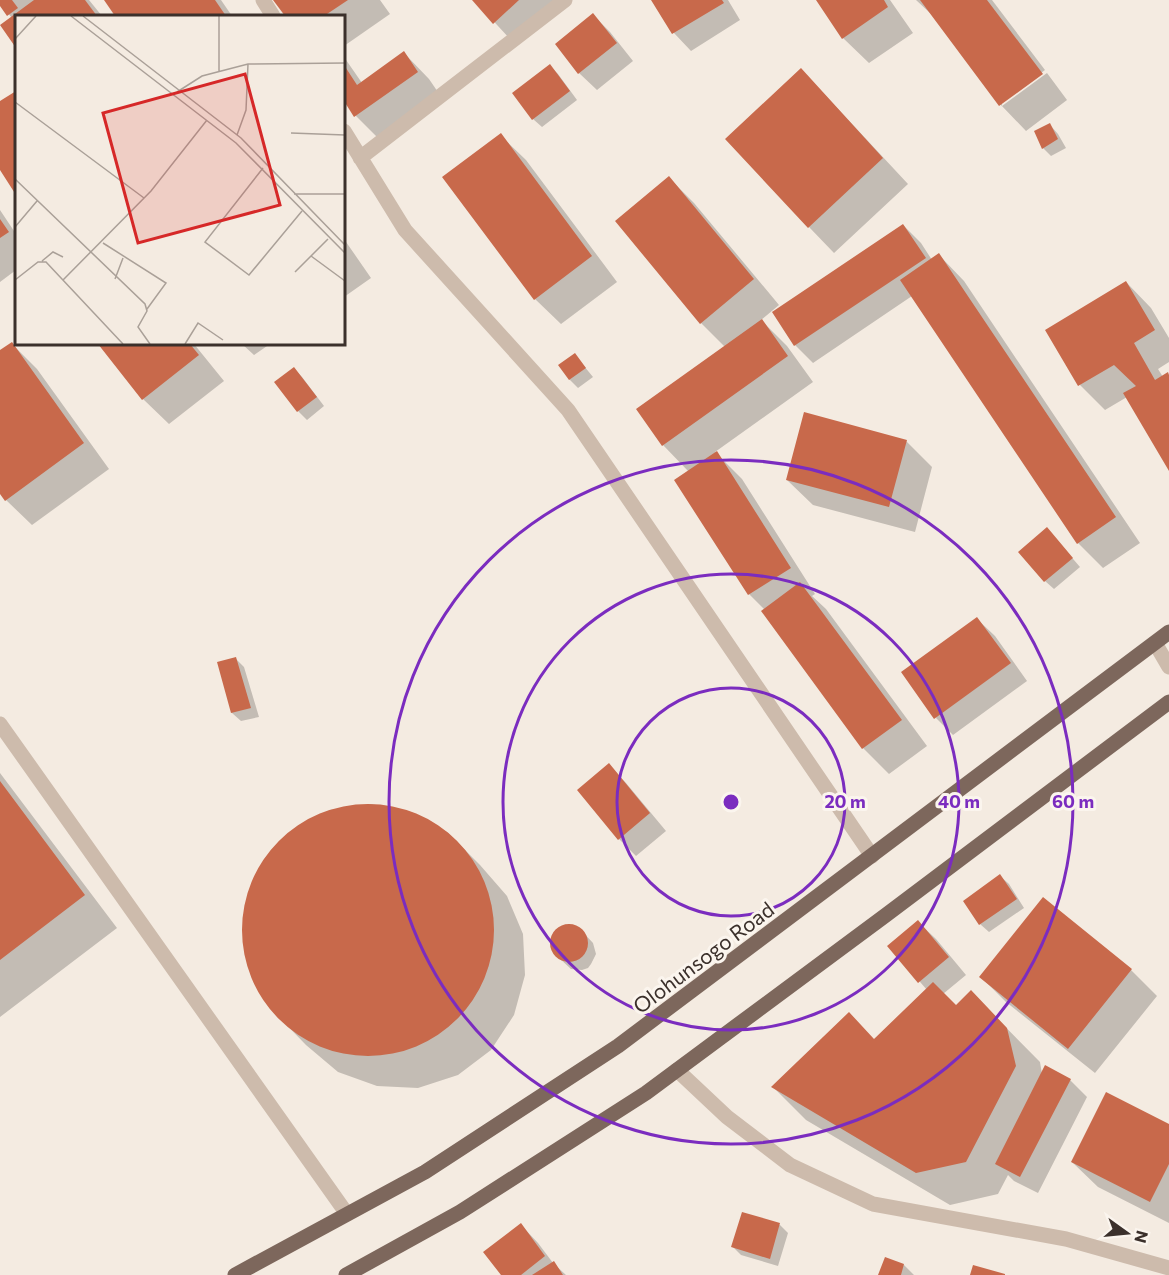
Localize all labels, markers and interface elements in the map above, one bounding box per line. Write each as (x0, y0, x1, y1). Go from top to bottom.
inset map (15, 15, 345, 345)
text: 20 m (824, 790, 866, 812)
text: 40 m (938, 790, 980, 812)
text: 60 m (1052, 790, 1094, 812)
centre of rings (721, 792, 741, 812)
street label: Olohunsogo Road (628, 896, 778, 1018)
north arrow (1097, 1203, 1157, 1263)
text: N (1131, 1229, 1153, 1245)

